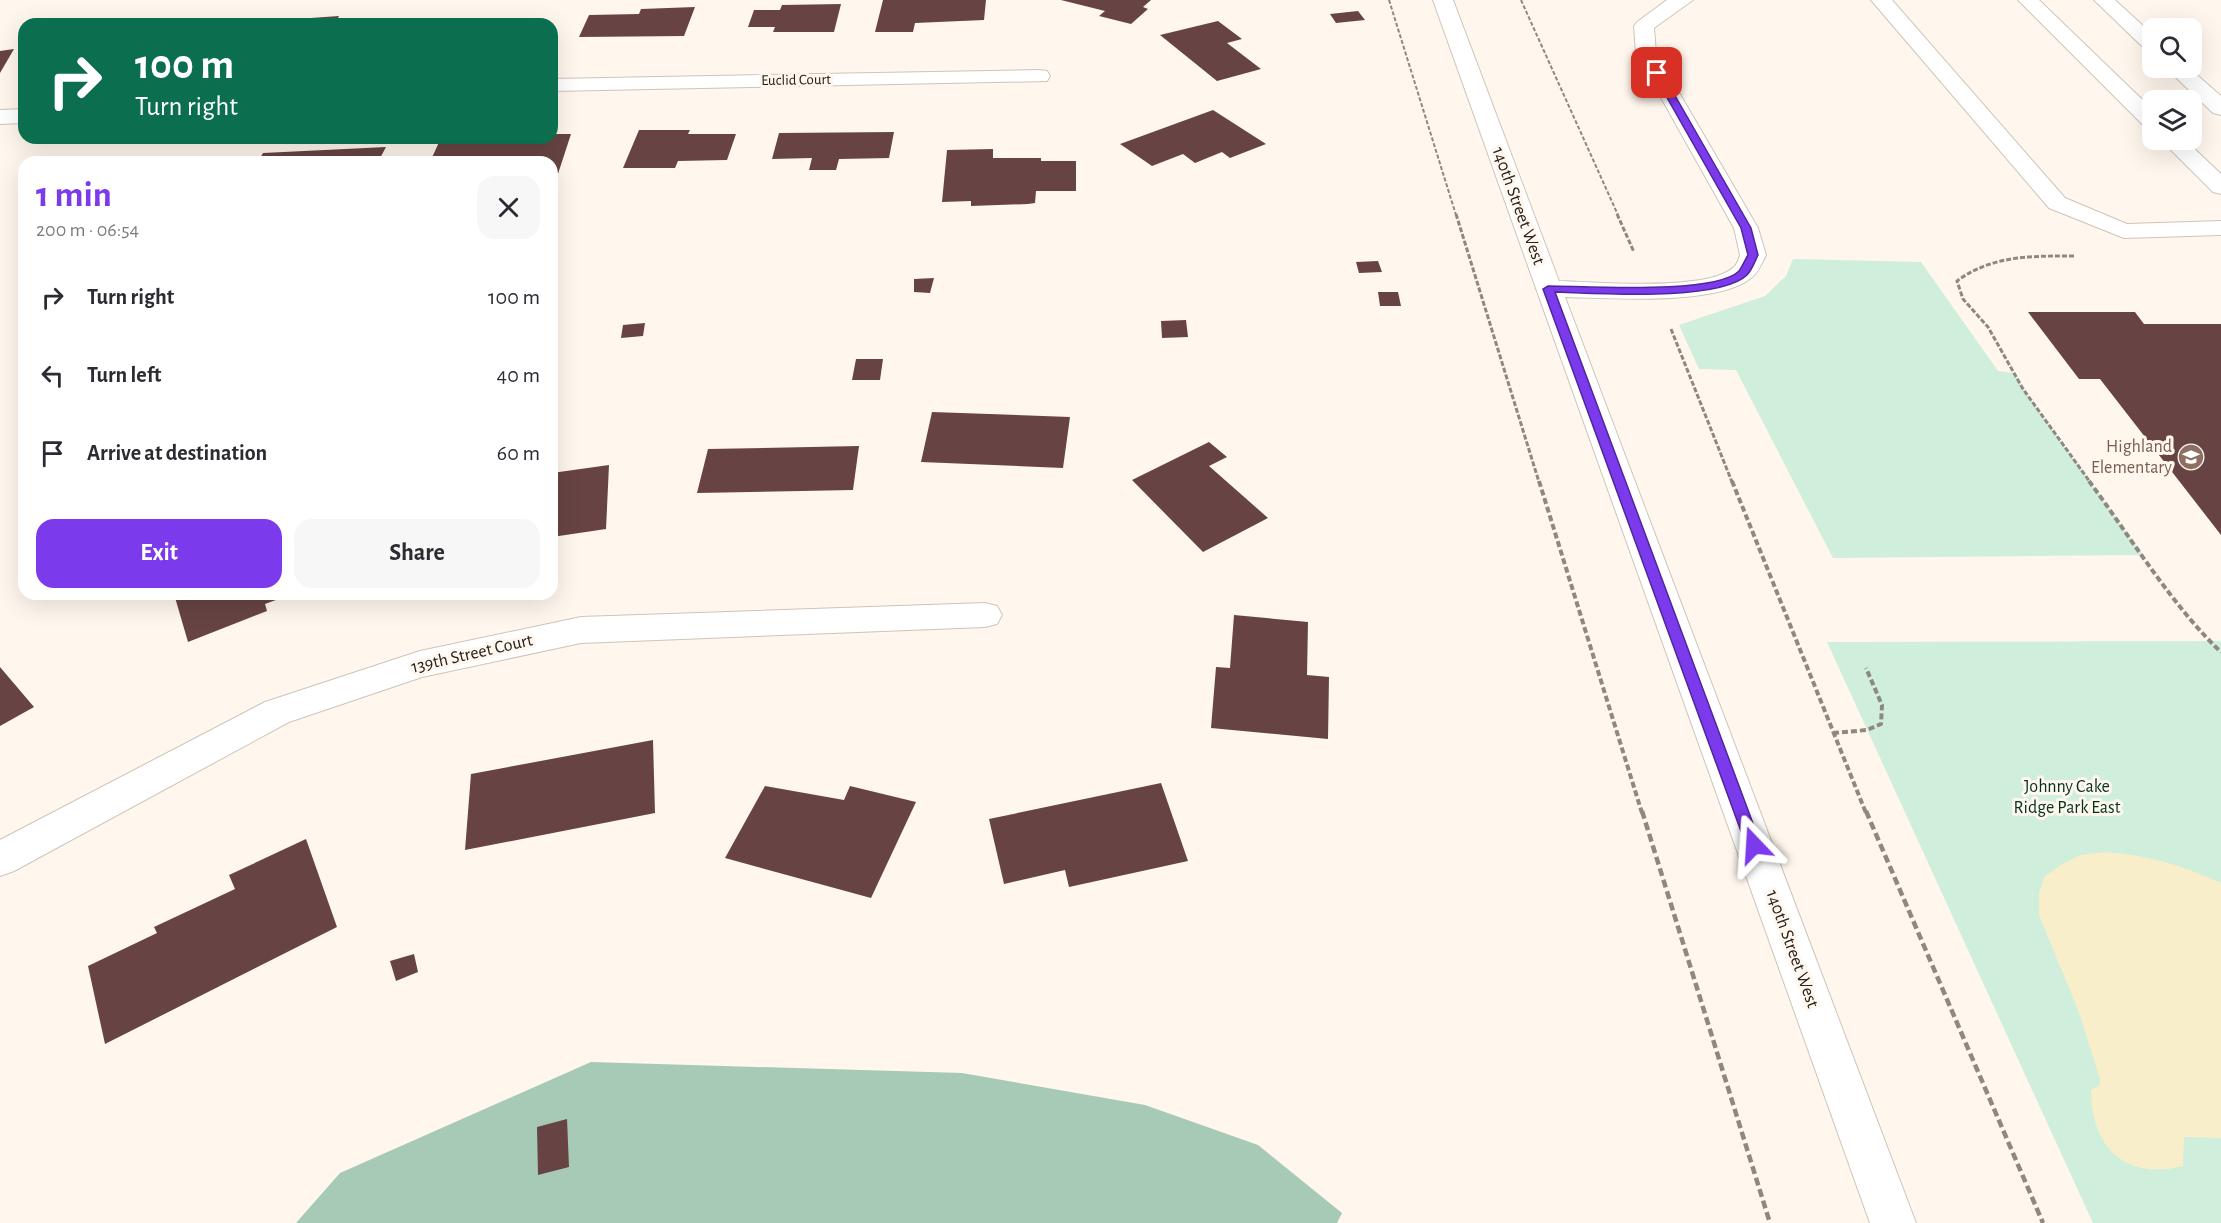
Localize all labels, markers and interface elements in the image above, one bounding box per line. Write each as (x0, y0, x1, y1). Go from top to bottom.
map controls (2142, 18, 2202, 150)
button: search (2142, 18, 2202, 78)
icon: right (36, 42, 114, 120)
text: 100 m (135, 44, 234, 86)
pin (1631, 47, 1682, 98)
icon: arrive (1640, 56, 1673, 89)
street label: Euclid Court (761, 72, 831, 88)
button: layers (2142, 90, 2202, 150)
text: Turn right (135, 93, 238, 120)
street label: 140th Street West (1488, 145, 1548, 267)
button: close (477, 176, 540, 239)
text: 1 min (36, 177, 112, 213)
text: 200 m · 06:54 (36, 220, 139, 240)
icon: right (36, 281, 69, 314)
text: Turn right (87, 286, 174, 308)
text: 100 m (488, 286, 540, 308)
icon: left (36, 359, 69, 392)
text: Turn left (87, 364, 161, 386)
text: 40 m (497, 364, 540, 386)
icon: arrive (36, 437, 69, 470)
place label: Highland Elementary (2091, 438, 2172, 477)
text: Arrive at destination (87, 442, 267, 464)
text: 60 m (497, 442, 540, 464)
school or university icon: Highland Elementary (2176, 442, 2206, 472)
button: Exit (36, 519, 282, 588)
button: Share (294, 519, 540, 588)
street label: 139th Street Court (410, 631, 535, 677)
park label: Johnny Cake Ridge Park East (2014, 778, 2121, 817)
position arrow (1722, 813, 1786, 877)
street label: 140th Street West (1762, 888, 1822, 1010)

